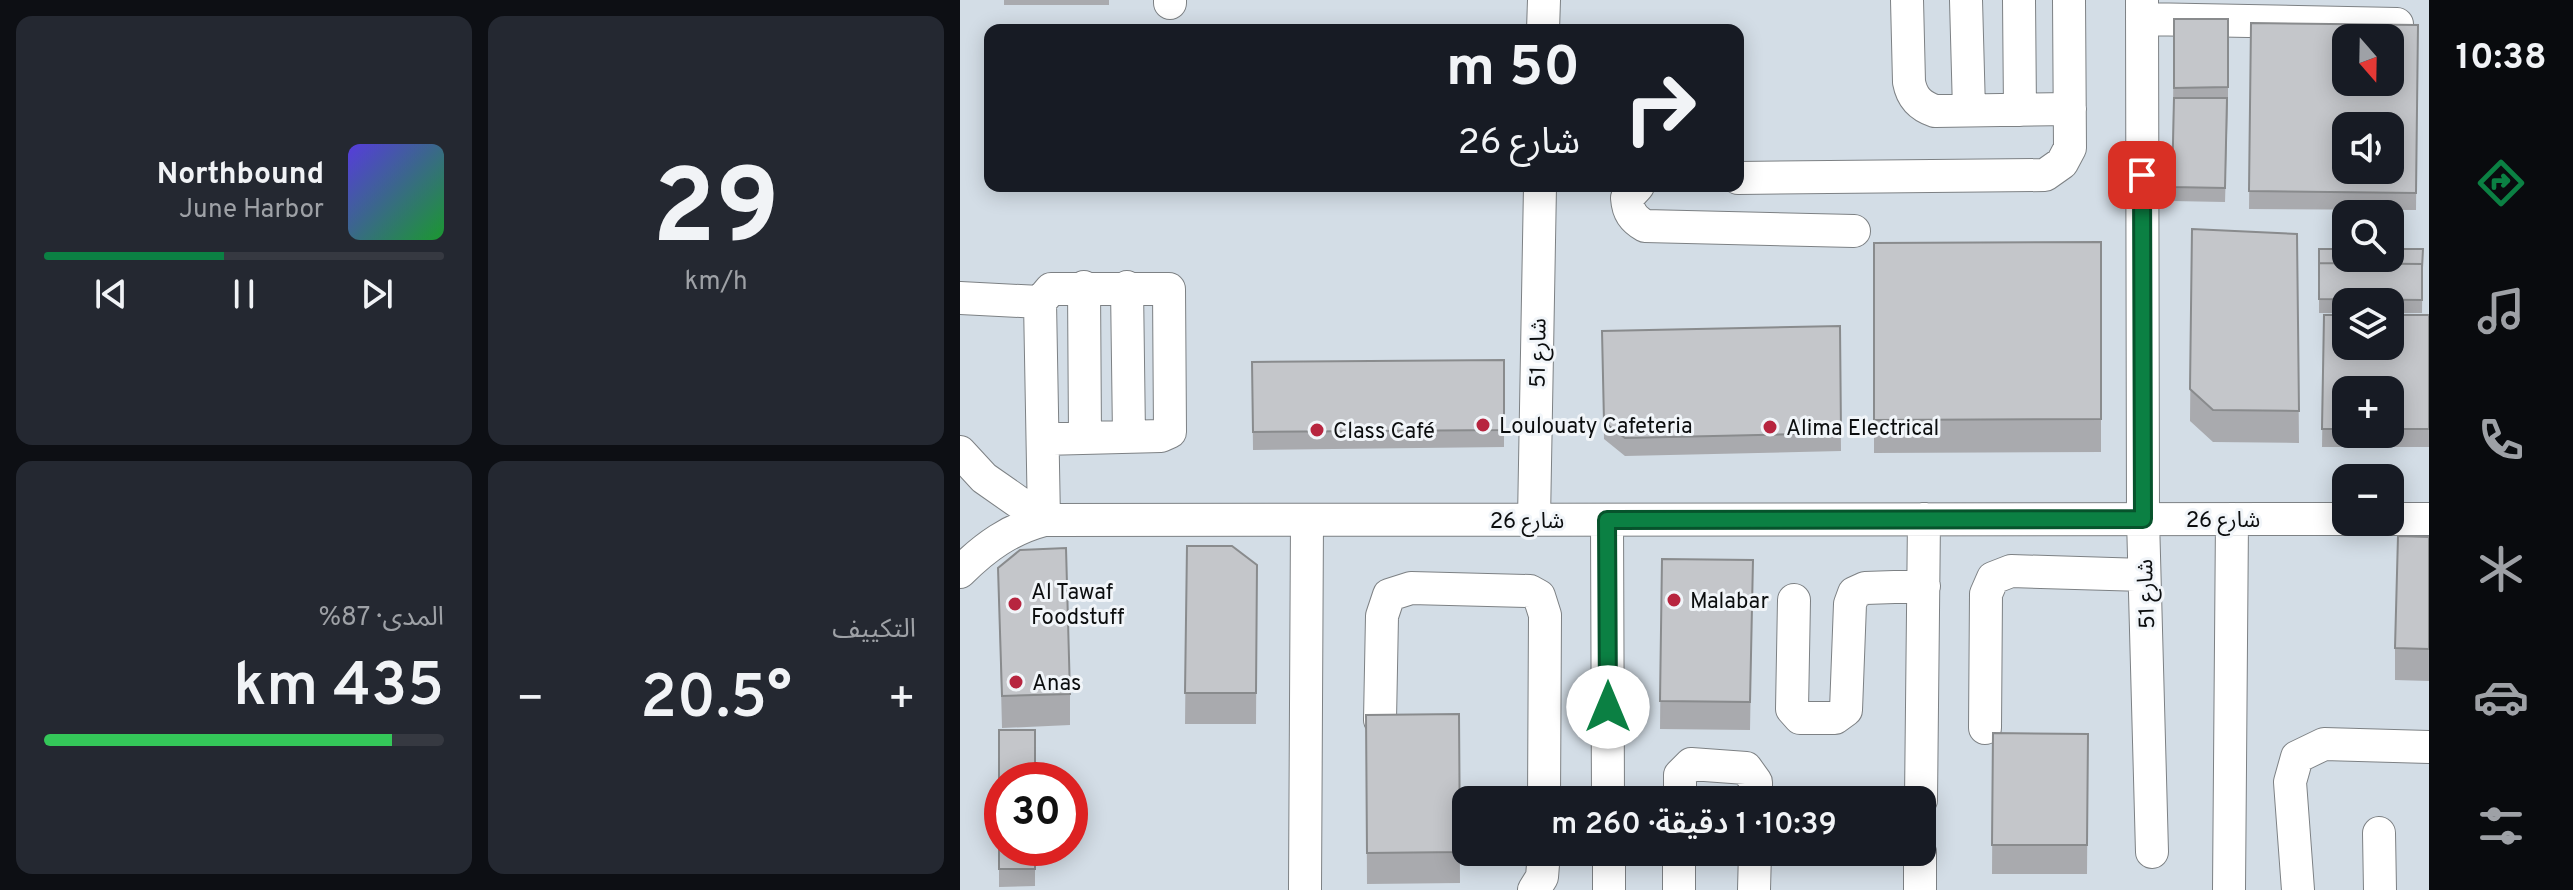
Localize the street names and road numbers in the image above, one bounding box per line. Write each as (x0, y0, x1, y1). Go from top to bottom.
street label: شارع 51 (1525, 318, 1555, 388)
street label: شارع 26 (2186, 508, 2260, 536)
street label: شارع 26 (1490, 509, 1564, 537)
street label: شارع 51 (2133, 558, 2163, 629)

